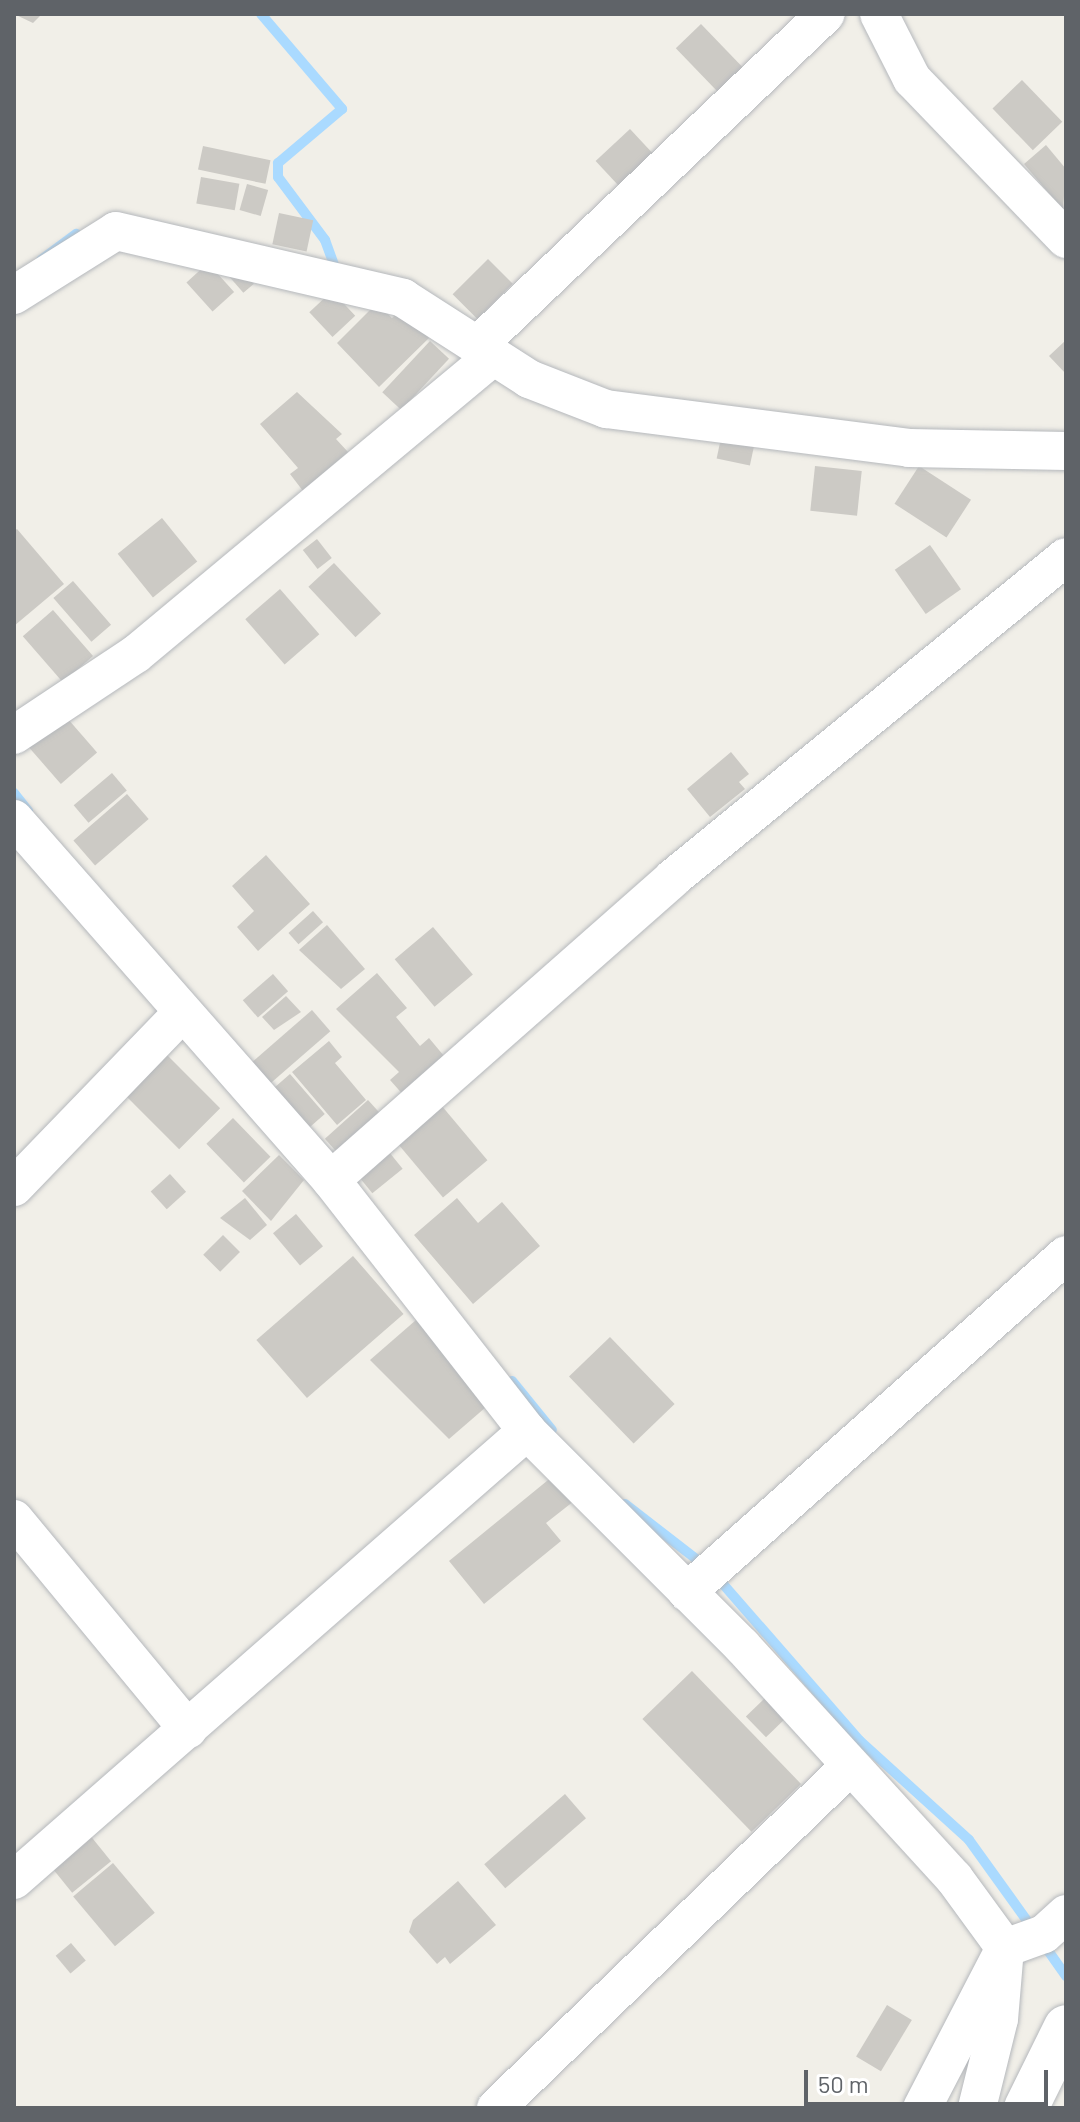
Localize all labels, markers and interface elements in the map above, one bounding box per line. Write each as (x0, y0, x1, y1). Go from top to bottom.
scale bar (808, 2054, 1052, 2104)
text: 50 m (818, 2069, 869, 2098)

